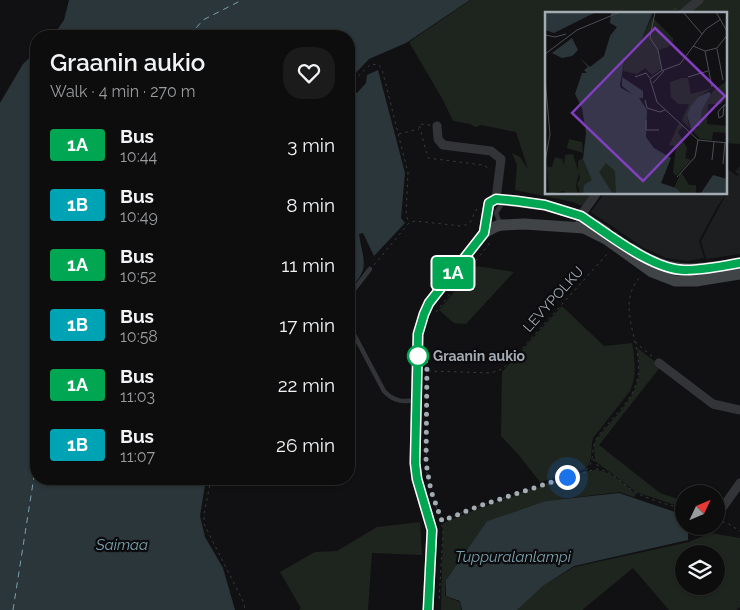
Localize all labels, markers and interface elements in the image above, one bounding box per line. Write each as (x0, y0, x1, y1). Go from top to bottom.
inset map (545, 12, 728, 195)
button: heart (283, 47, 335, 99)
text: Graanin aukio (50, 48, 205, 77)
text: Walk · 4 min · 270 m (50, 82, 196, 101)
text: Bus (120, 125, 154, 147)
text: 1A (67, 134, 88, 155)
text: 3 min (287, 134, 335, 156)
text: 10:44 (120, 147, 157, 166)
text: Bus (120, 185, 154, 207)
text: 1B (67, 194, 88, 215)
text: 8 min (286, 194, 335, 216)
text: 10:49 (120, 207, 158, 226)
text: Bus (120, 245, 154, 267)
text: 1A (67, 254, 88, 275)
text: 11 min (281, 254, 335, 276)
line badge: 1A (430, 257, 476, 289)
text: 1A (442, 262, 464, 283)
street label: LEVYPOLKU (520, 263, 586, 335)
text: 10:52 (120, 267, 157, 286)
text: Bus (120, 305, 154, 327)
text: 1B (67, 314, 88, 335)
text: 17 min (279, 314, 335, 336)
text: 10:58 (120, 327, 158, 346)
marker: Graanin aukio (407, 345, 429, 367)
place label: Graanin aukio (433, 348, 526, 364)
text: Bus (120, 365, 154, 387)
text: 1A (67, 374, 88, 395)
text: 22 min (278, 374, 335, 396)
text: 11:03 (120, 387, 155, 406)
text: Bus (120, 425, 154, 447)
text: 1B (67, 434, 88, 455)
text: 26 min (276, 434, 335, 456)
text: 11:07 (120, 447, 155, 466)
your location (555, 465, 580, 490)
north arrow (675, 485, 725, 535)
map controls (675, 485, 725, 595)
water label: Saimaa (95, 536, 148, 554)
button: layers (675, 545, 725, 595)
water label: Tuppuralanlampi (455, 548, 572, 566)

